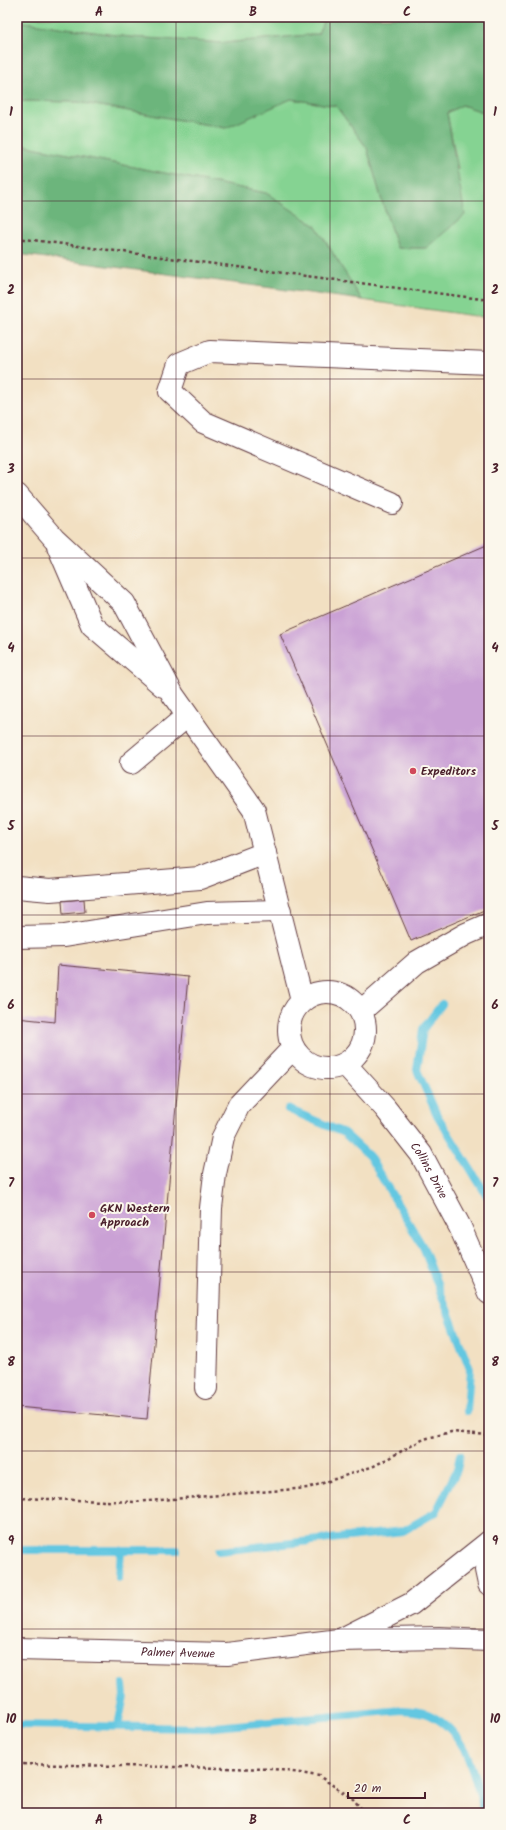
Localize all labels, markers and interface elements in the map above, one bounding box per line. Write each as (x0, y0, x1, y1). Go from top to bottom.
text: A (95, 2, 103, 23)
text: B (249, 2, 257, 23)
text: C (403, 2, 411, 23)
text: 1 (9, 102, 13, 123)
text: 1 (493, 102, 497, 123)
text: 2 (7, 280, 15, 301)
text: 2 (491, 280, 499, 301)
text: 3 (6, 459, 15, 480)
text: 3 (490, 459, 499, 480)
text: 4 (7, 638, 15, 659)
text: 4 (491, 638, 499, 659)
place label: Expeditors (421, 762, 476, 781)
marker: Expeditors (408, 766, 418, 776)
text: 5 (7, 816, 16, 837)
text: 5 (491, 816, 500, 837)
text: 6 (7, 995, 15, 1016)
text: 6 (491, 995, 499, 1016)
street label: Collins Drive (405, 1138, 453, 1203)
text: 7 (8, 1173, 15, 1194)
text: 7 (492, 1173, 499, 1194)
place label: GKN Western Approach (100, 1199, 170, 1232)
marker: GKN Western Approach (87, 1210, 97, 1220)
text: 8 (7, 1352, 15, 1373)
text: 8 (491, 1352, 499, 1373)
text: 9 (8, 1531, 15, 1552)
text: 9 (492, 1531, 499, 1552)
street label: Palmer Avenue (141, 1642, 216, 1663)
text: 10 (6, 1709, 17, 1730)
text: 10 (490, 1709, 501, 1730)
scale bar (348, 1774, 425, 1800)
text: 20 m (354, 1779, 382, 1798)
text: A (95, 1810, 103, 1830)
text: B (249, 1810, 257, 1830)
text: C (403, 1810, 411, 1830)

